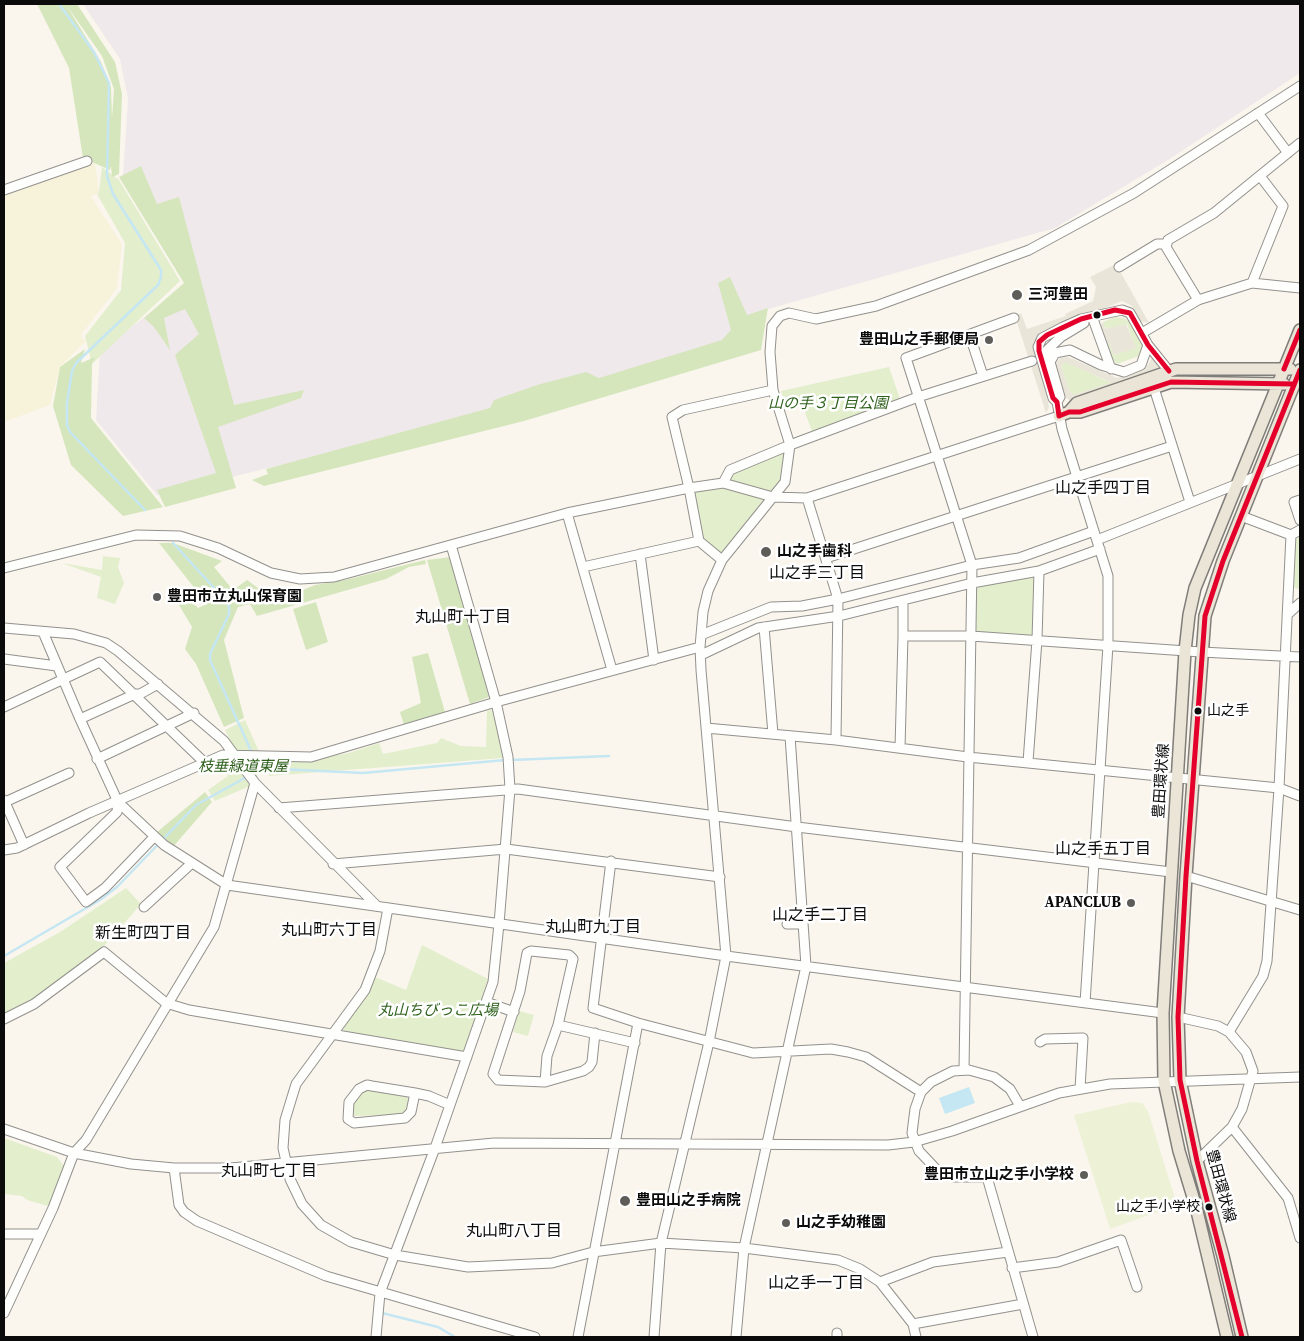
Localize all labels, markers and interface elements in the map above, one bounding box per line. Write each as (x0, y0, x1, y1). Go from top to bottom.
place label: 三河豊田 (1028, 286, 1088, 304)
marker: 三河豊田 (1010, 288, 1024, 302)
unlabelled marker (1092, 310, 1102, 320)
place label: 豊田山之手郵便局 (859, 331, 979, 349)
marker: 豊田山之手郵便局 (983, 334, 995, 346)
park label: 山の手３丁目公園 (768, 395, 888, 413)
district label: 山之手四丁目 (1055, 479, 1151, 499)
place label: 山之手歯科 (777, 543, 852, 561)
marker: 山之手歯科 (759, 545, 773, 559)
district label: 山之手三丁目 (769, 564, 865, 584)
place label: 豊田市立丸山保育園 (167, 588, 302, 606)
marker: 豊田市立丸山保育園 (151, 591, 163, 603)
district label: 丸山町十丁目 (415, 608, 511, 628)
place label: 山之手 (1207, 703, 1249, 719)
marker: 山之手 (1193, 706, 1203, 716)
street label: 豊田環状線 (1150, 743, 1174, 819)
park label: 枝垂緑道東屋 (198, 758, 288, 776)
district label: 山之手五丁目 (1055, 840, 1151, 860)
place label: APANCLUB (1045, 894, 1121, 912)
marker: APANCLUB (1125, 897, 1137, 909)
district label: 山之手二丁目 (772, 906, 868, 926)
district label: 丸山町九丁目 (545, 918, 641, 938)
district label: 丸山町六丁目 (281, 921, 377, 941)
district label: 新生町四丁目 (95, 924, 191, 944)
park label: 丸山ちびっこ広場 (378, 1002, 498, 1020)
street label: 豊田環状線 (1202, 1147, 1238, 1225)
district label: 丸山町七丁目 (221, 1162, 317, 1182)
place label: 豊田市立山之手小学校 (924, 1166, 1074, 1184)
marker: 豊田市立山之手小学校 (1078, 1169, 1090, 1181)
place label: 豊田山之手病院 (636, 1192, 741, 1210)
marker: 豊田山之手病院 (618, 1194, 632, 1208)
place label: 山之手小学校 (1116, 1199, 1200, 1215)
marker: 山之手小学校 (1204, 1202, 1214, 1212)
place label: 山之手幼稚園 (796, 1214, 886, 1232)
marker: 山之手幼稚園 (780, 1217, 792, 1229)
district label: 丸山町八丁目 (466, 1222, 562, 1242)
district label: 山之手一丁目 (768, 1274, 864, 1294)

